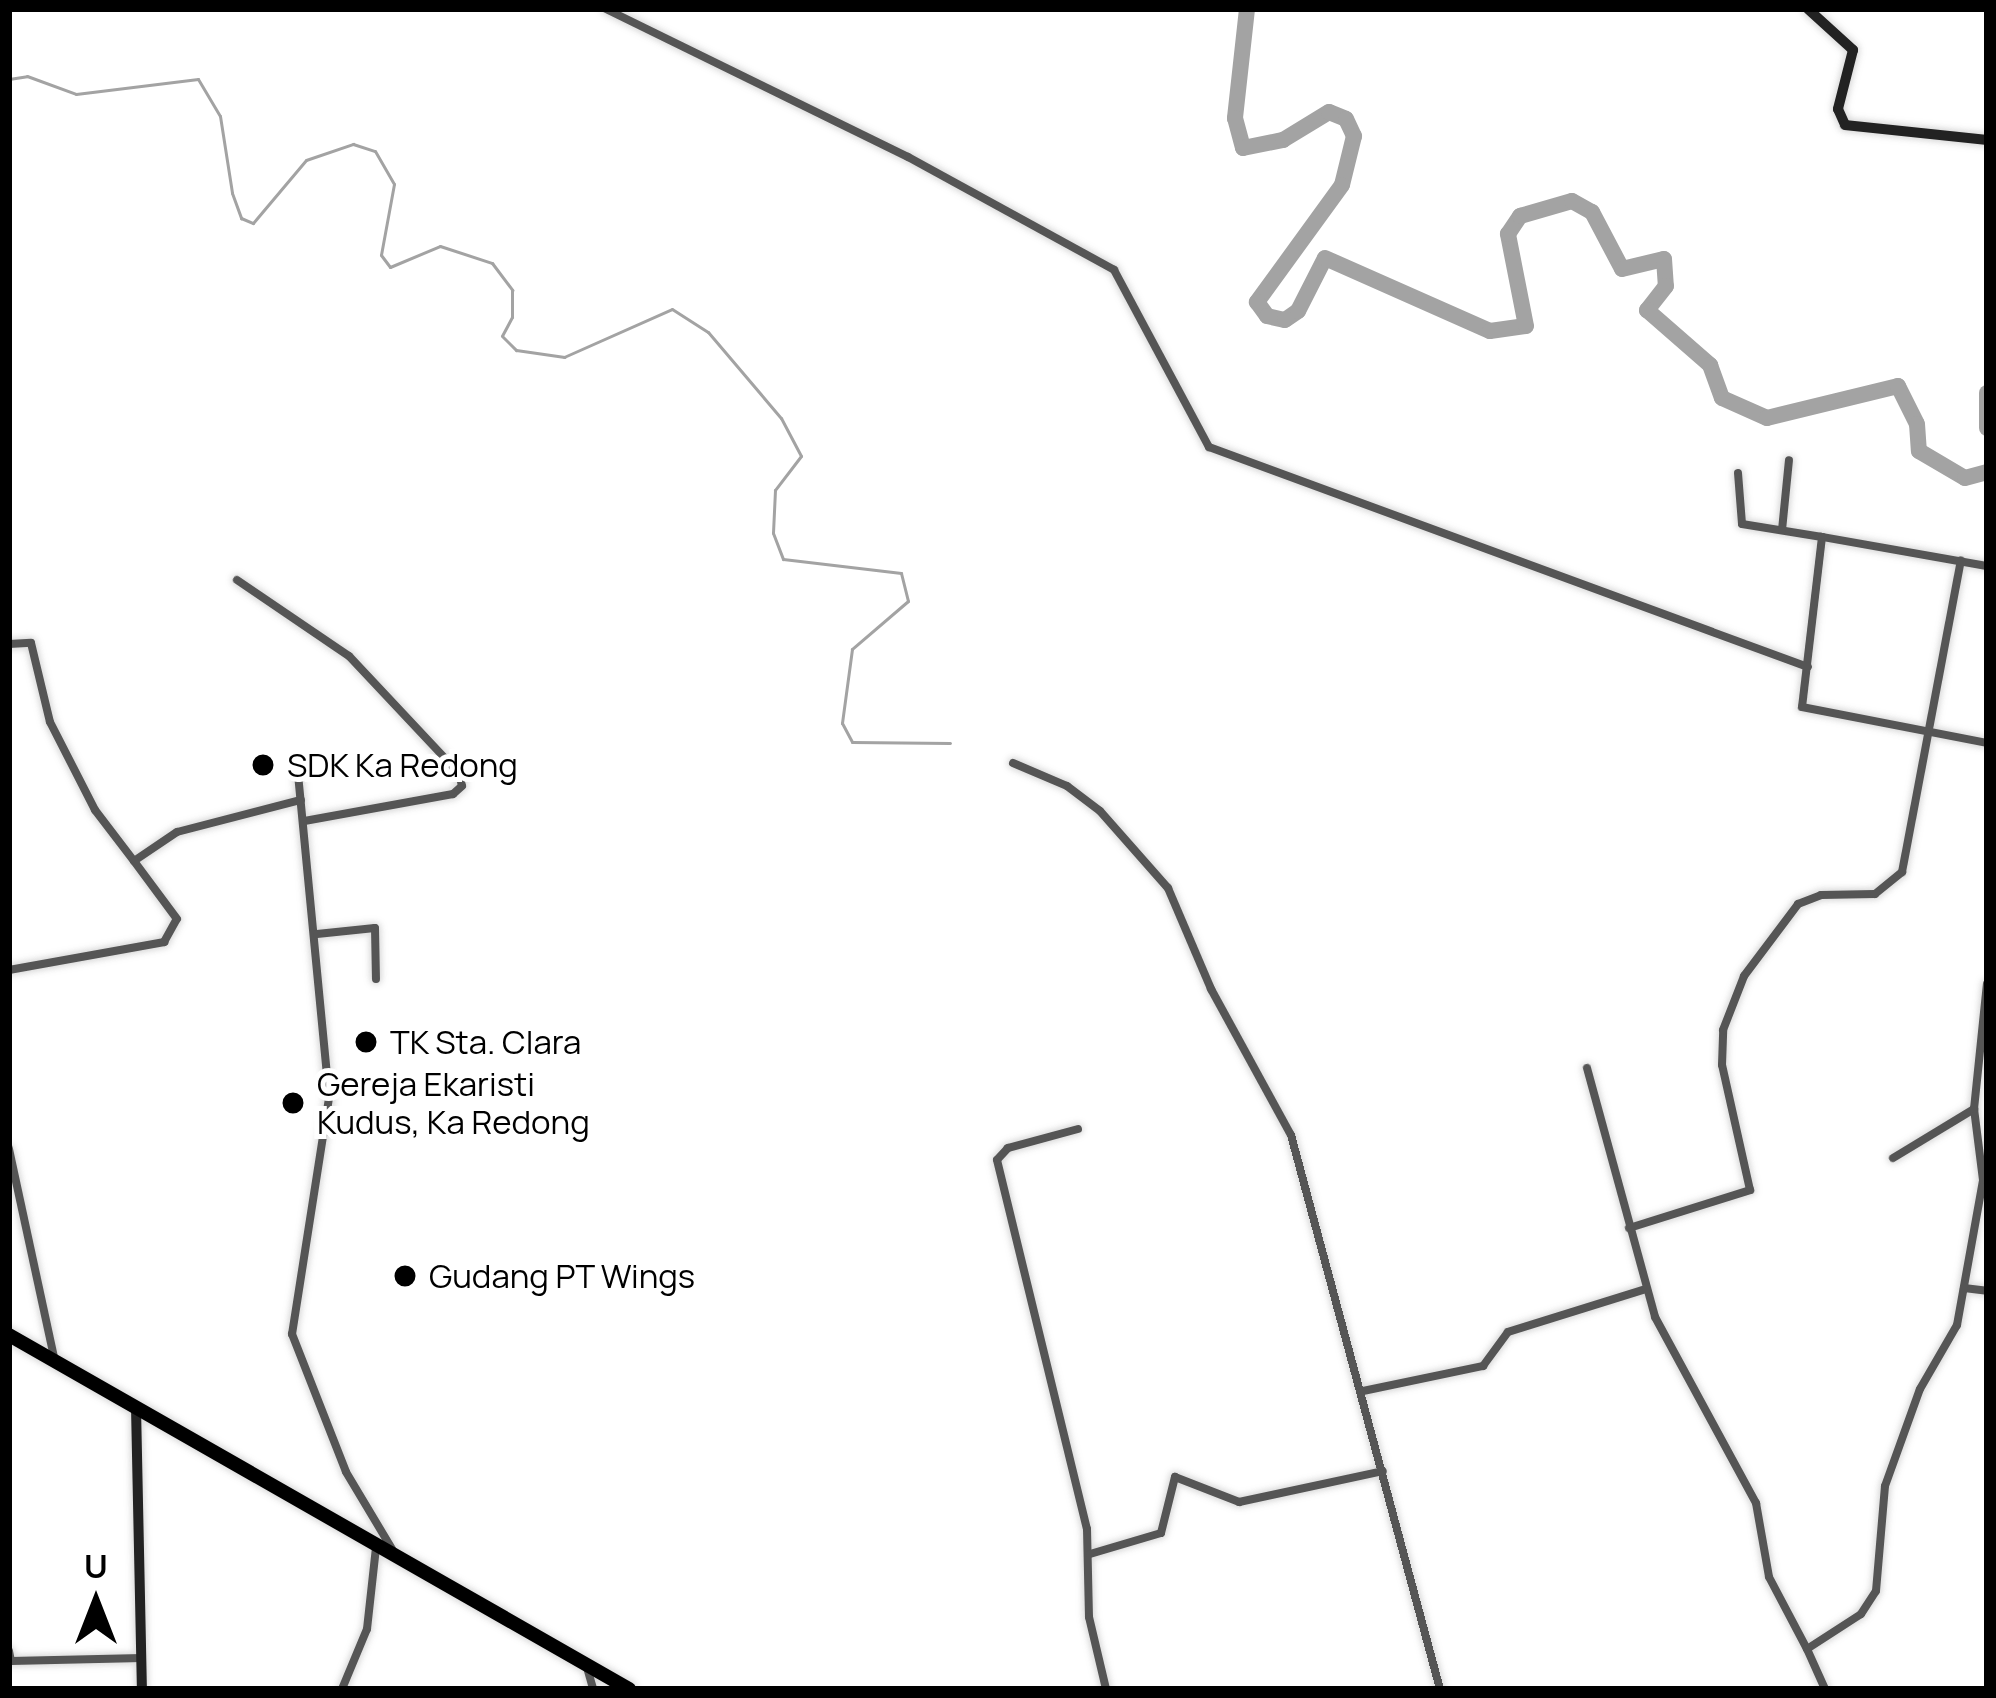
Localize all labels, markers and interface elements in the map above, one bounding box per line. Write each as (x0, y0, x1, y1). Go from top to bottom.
place label: SDK Ka Redong (287, 745, 519, 785)
marker: SDK Ka Redong (250, 752, 276, 778)
place label: TK Sta. Clara (390, 1022, 582, 1062)
marker: TK Sta. Clara (353, 1029, 379, 1055)
place label: Gereja Ekaristi Kudus, Ka Redong (317, 1064, 590, 1142)
marker: Gereja Ekaristi Kudus, Ka Redong (280, 1090, 306, 1116)
place label: Gudang PT Wings (429, 1256, 696, 1296)
marker: Gudang PT Wings (392, 1263, 418, 1289)
north arrow (36, 1542, 156, 1662)
text: U (84, 1543, 108, 1588)

